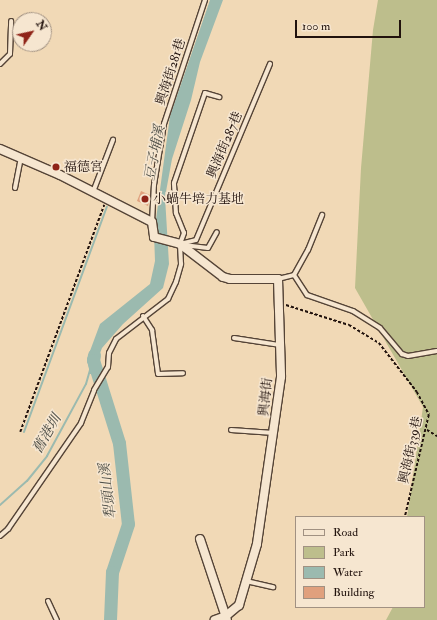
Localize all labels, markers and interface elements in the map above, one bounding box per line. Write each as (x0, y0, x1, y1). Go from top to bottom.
north arrow (12, 12, 52, 52)
scale bar (297, 12, 403, 38)
text: N (33, 18, 50, 33)
text: 100 m (302, 19, 330, 34)
street label: 興海街281巷 (153, 37, 189, 107)
street label: 興海街287巷 (204, 109, 246, 181)
water label: 豆子埔溪 (141, 124, 169, 182)
place label: 福德宮 (64, 159, 103, 175)
marker: 福德宮 (51, 162, 61, 172)
place label: 小蝸牛培力基地 (153, 191, 244, 207)
marker: 小蝸牛培力基地 (140, 194, 150, 204)
street label: 興海街 (256, 377, 276, 417)
water label: 舊港圳 (29, 412, 65, 456)
street label: 興海街339巷 (396, 415, 426, 485)
water label: 犁頭山溪 (96, 462, 120, 520)
legend (295, 516, 425, 608)
text: Road (333, 525, 358, 540)
text: Park (333, 545, 355, 560)
text: Water (333, 565, 362, 580)
text: Building (333, 585, 374, 600)

